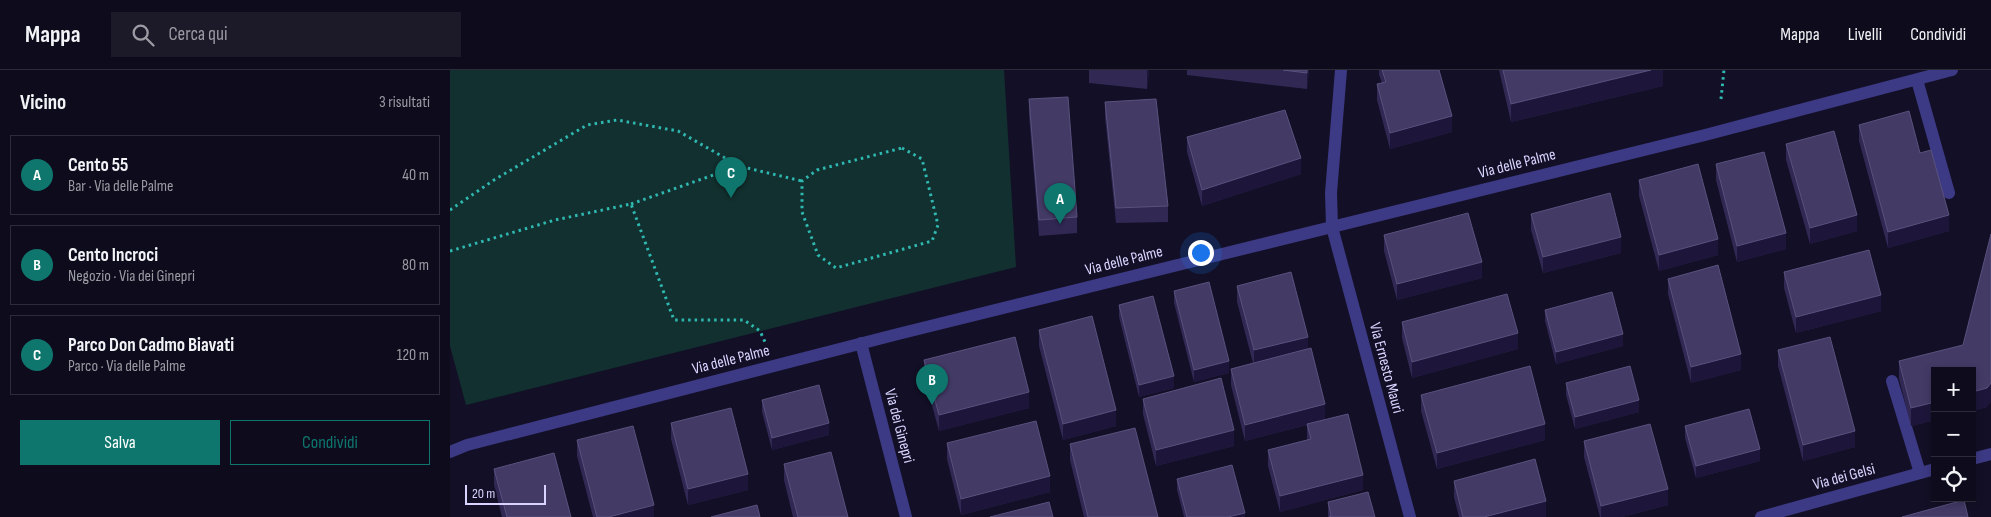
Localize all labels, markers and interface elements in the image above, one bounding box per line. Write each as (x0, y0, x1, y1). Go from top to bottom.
search box (111, 12, 461, 57)
text: Mappa (25, 20, 81, 49)
icon: search (129, 21, 157, 49)
text: Cerca qui (169, 23, 227, 46)
text: Mappa (1780, 24, 1820, 45)
text: Livelli (1848, 24, 1882, 45)
text: Condividi (1910, 24, 1966, 45)
text: Vicino (20, 90, 66, 115)
text: 3 risultati (379, 93, 430, 112)
street label: Via delle Palme (1476, 145, 1558, 183)
text: Cento 55 (68, 154, 128, 177)
pin: C (715, 157, 747, 198)
text: A (33, 166, 41, 185)
text: 40 m (402, 166, 429, 185)
text: Bar · Via delle Palme (68, 177, 174, 196)
pin: A (1044, 183, 1076, 224)
your location (1188, 240, 1214, 266)
street label: Via delle Palme (1083, 242, 1165, 280)
text: Cento Incroci (68, 244, 158, 267)
text: B (33, 256, 41, 275)
text: 80 m (402, 256, 429, 275)
text: Negozio · Via dei Ginepri (68, 267, 195, 286)
street label: Via Ernesto Mauri (1365, 321, 1407, 415)
text: Parco Don Cadmo Biavati (68, 334, 234, 357)
street label: Via delle Palme (690, 341, 772, 379)
text: C (33, 346, 41, 365)
text: 120 m (397, 346, 429, 365)
text: Parco · Via delle Palme (68, 357, 186, 376)
pin: B (916, 364, 948, 405)
map controls (1931, 367, 1976, 502)
button: + (1931, 367, 1976, 412)
street label: Via dei Ginepri (880, 387, 918, 465)
button: − (1931, 412, 1976, 457)
button: Salva (20, 420, 220, 465)
button: Condividi (230, 420, 430, 465)
button: locate (1931, 457, 1976, 502)
street label: Via dei Gelsi (1811, 460, 1877, 494)
scale bar (465, 482, 546, 505)
text: 20 m (472, 485, 495, 502)

